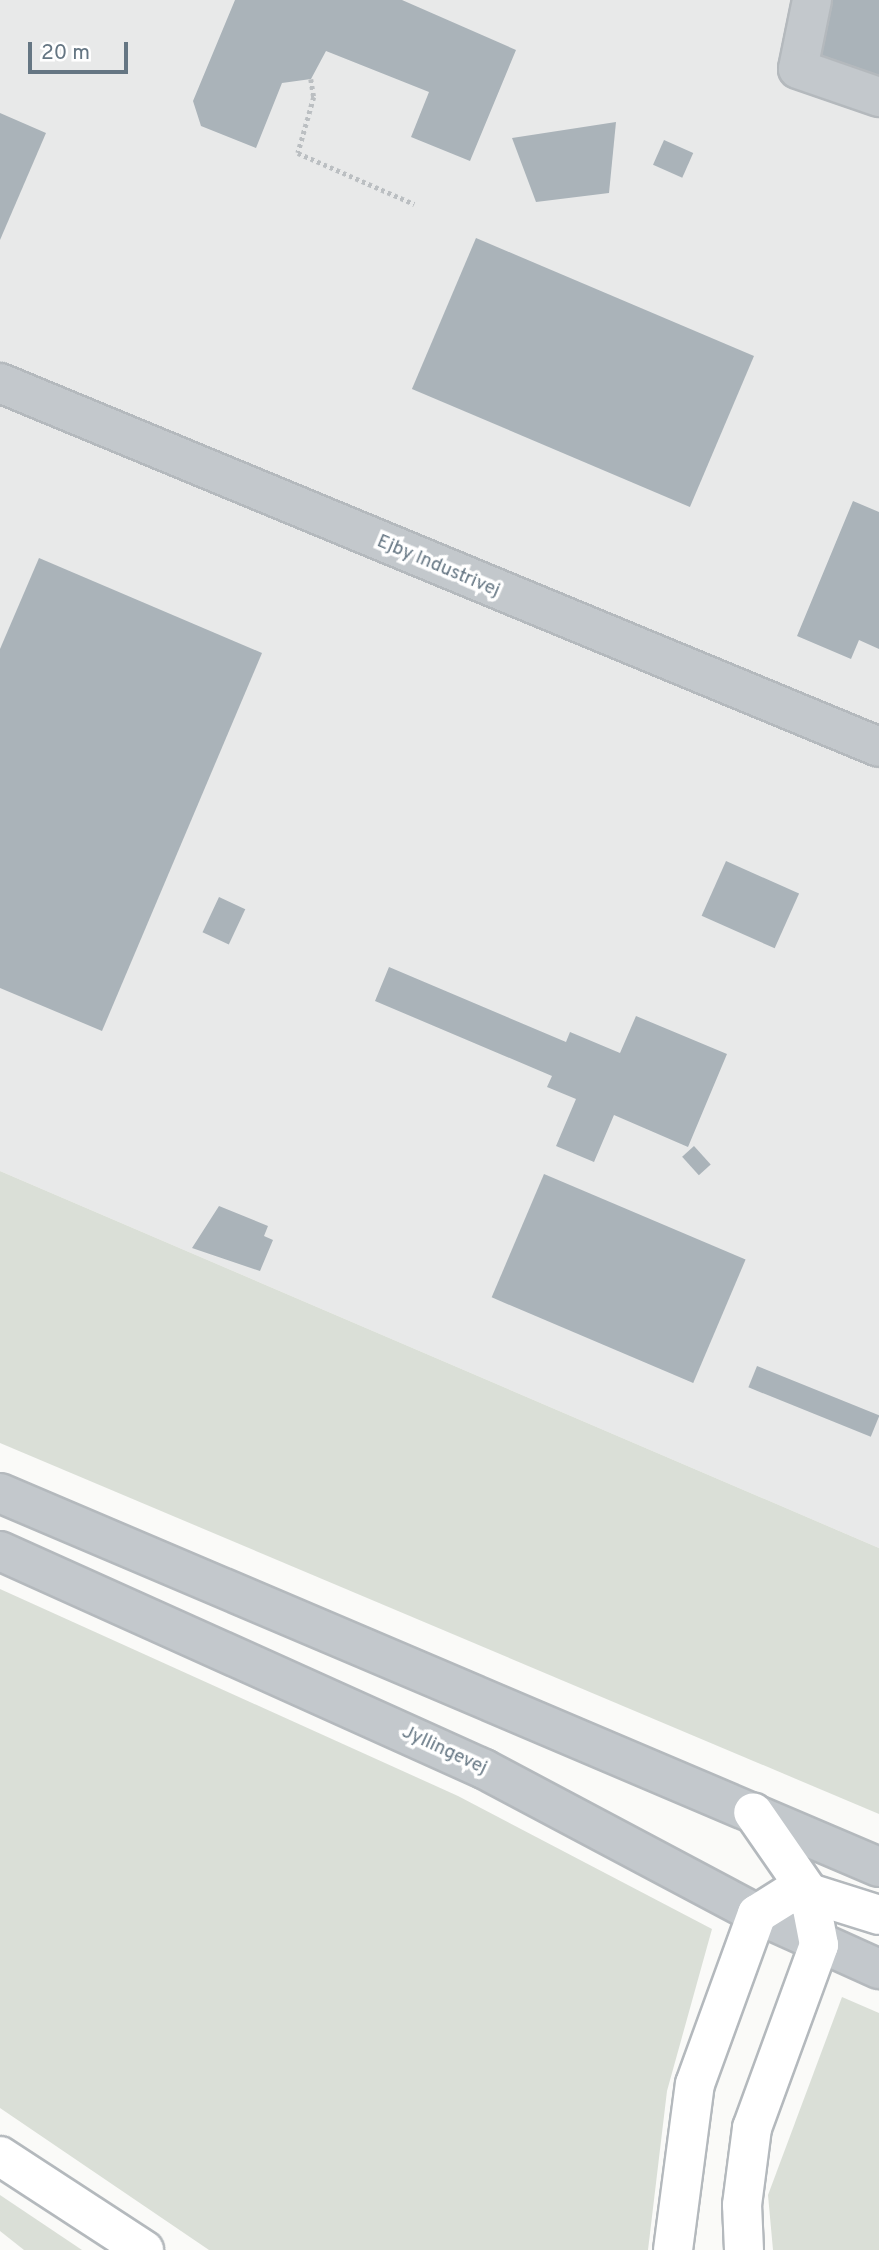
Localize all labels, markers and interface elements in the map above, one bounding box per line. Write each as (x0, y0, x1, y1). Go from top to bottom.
scale bar (32, 28, 131, 72)
text: 20 m (41, 40, 90, 67)
street label: Ejby Industrivej (373, 531, 503, 603)
street label: Jyllingevej (398, 1721, 490, 1781)

